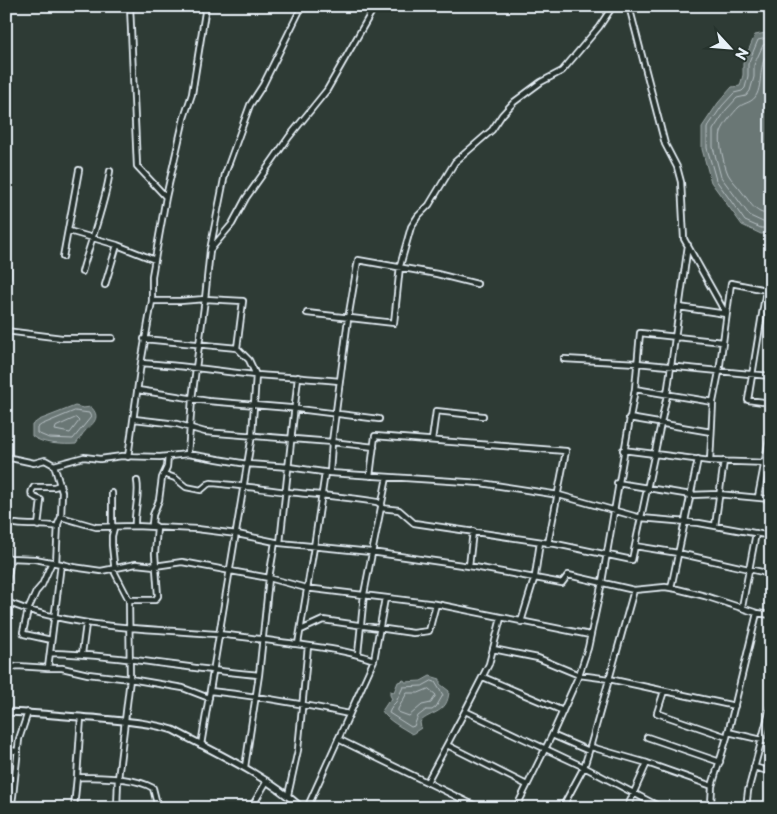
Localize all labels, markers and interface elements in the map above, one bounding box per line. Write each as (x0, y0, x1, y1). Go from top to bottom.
north arrow (704, 22, 754, 72)
text: N (730, 44, 754, 64)

